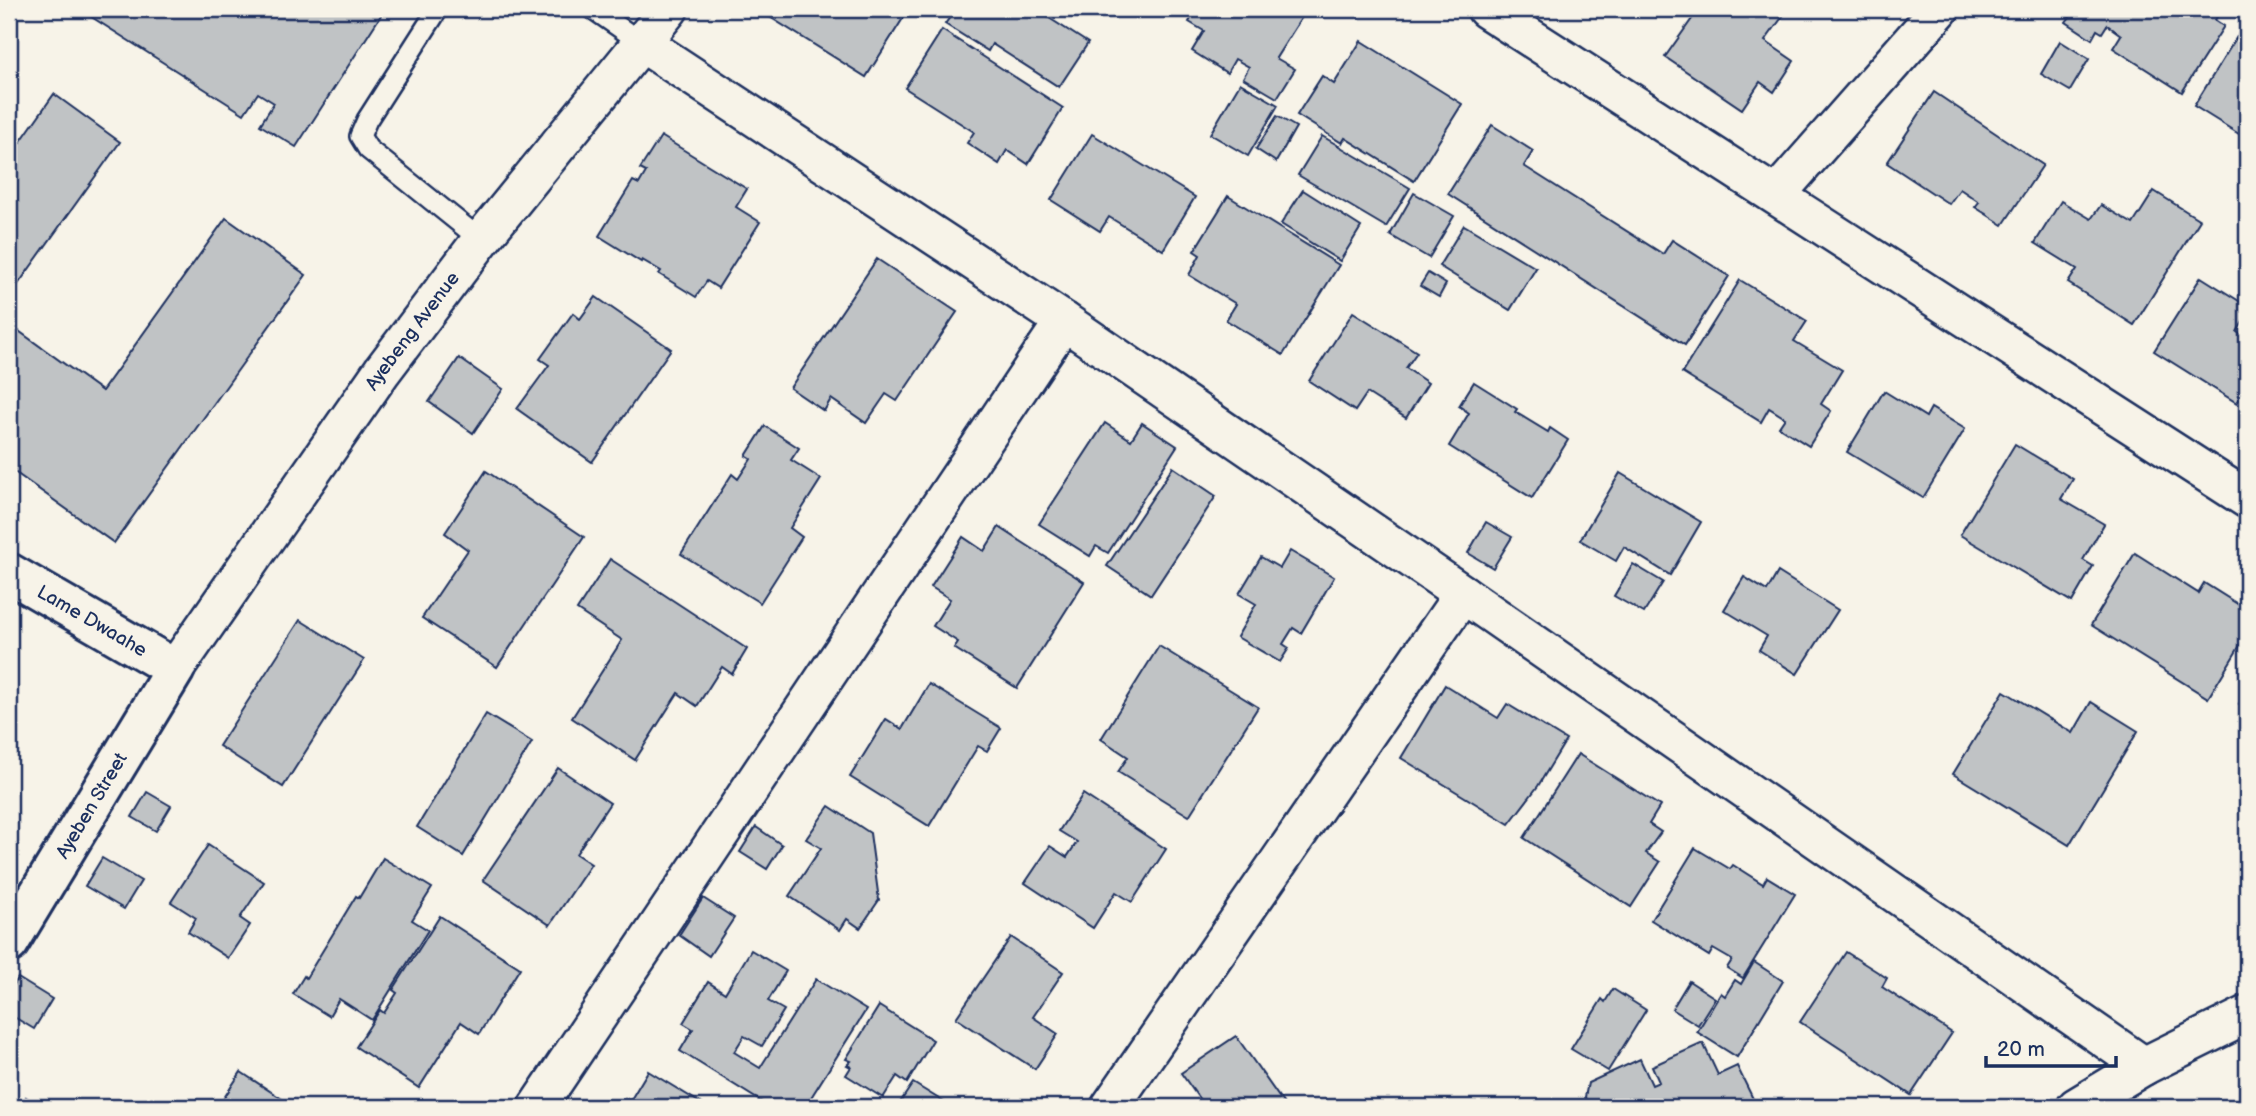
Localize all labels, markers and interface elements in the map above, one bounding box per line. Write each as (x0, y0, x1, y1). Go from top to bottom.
street label: Ayebeng Avenue (360, 267, 464, 395)
street label: Lame Dwaahe (33, 580, 151, 662)
street label: Ayeben Street (51, 749, 133, 863)
scale bar (1986, 1025, 2116, 1069)
text: 20 m (1997, 1037, 2045, 1062)

